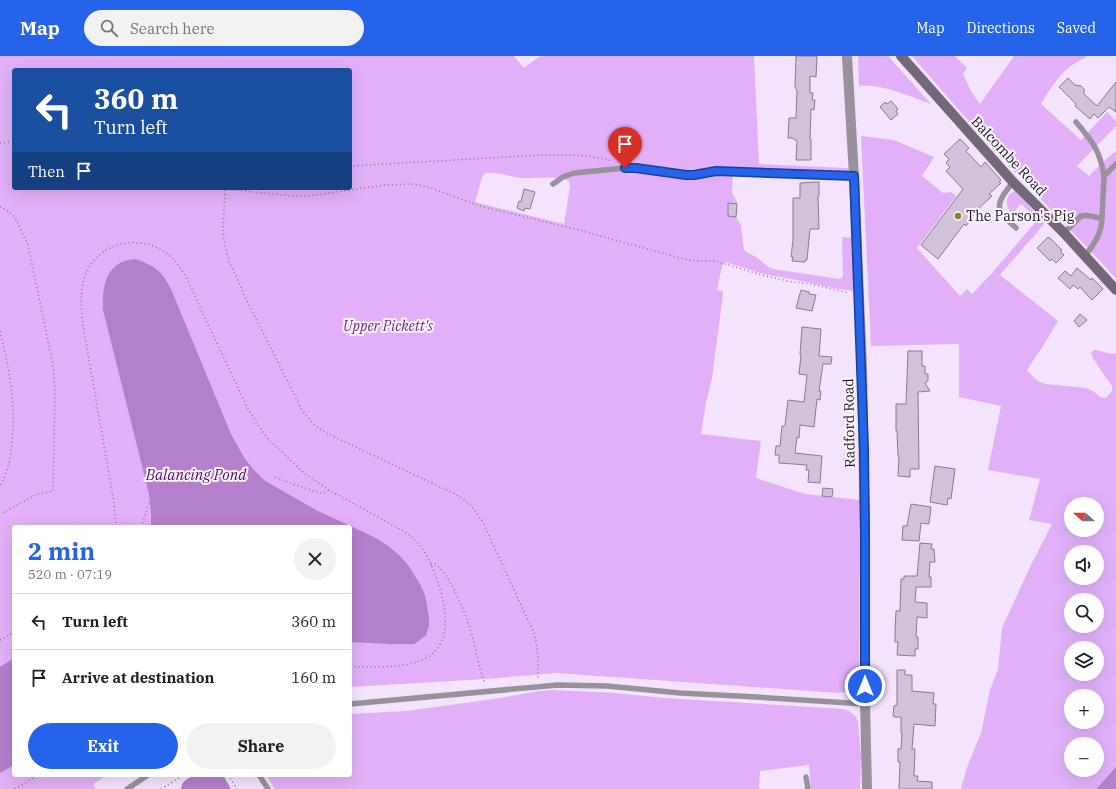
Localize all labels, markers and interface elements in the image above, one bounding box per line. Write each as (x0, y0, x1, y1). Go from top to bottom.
search box (84, 10, 364, 46)
text: Map (20, 16, 60, 40)
icon: search (98, 17, 120, 39)
text: Search here (130, 19, 214, 38)
text: Map (916, 19, 945, 37)
text: Directions (967, 19, 1035, 37)
text: Saved (1057, 19, 1096, 37)
text: 360 m (94, 80, 178, 117)
icon: left (28, 84, 80, 136)
street label: Balcombe Road (968, 112, 1051, 200)
text: Turn left (94, 116, 168, 139)
pin (608, 127, 642, 168)
icon: arrive (614, 133, 636, 155)
icon: arrive (73, 160, 95, 182)
text: Then (28, 162, 65, 181)
place label: The Parson's Pig (966, 207, 1075, 225)
marker: The Parson's Pig (953, 211, 963, 221)
park label: Upper Pickett's (343, 317, 434, 335)
street label: Radford Road (839, 378, 859, 468)
water label: Balancing Pond (145, 465, 247, 484)
north arrow (1064, 497, 1104, 537)
map controls (1064, 497, 1104, 777)
text: 2 min (28, 535, 95, 567)
button: close (294, 538, 336, 580)
button: sound (1064, 545, 1104, 585)
text: 520 m · 07:19 (28, 566, 112, 583)
button: search (1064, 593, 1104, 633)
icon: left (28, 611, 50, 633)
text: Turn left (62, 612, 128, 631)
text: 360 m (291, 612, 336, 631)
button: layers (1064, 641, 1104, 681)
position arrow (844, 665, 886, 707)
icon: arrive (28, 667, 50, 689)
text: Arrive at destination (62, 668, 214, 687)
text: 160 m (291, 668, 336, 687)
button: + (1064, 689, 1104, 729)
button: Exit (28, 723, 178, 769)
button: Share (186, 723, 336, 769)
button: − (1064, 737, 1104, 777)

